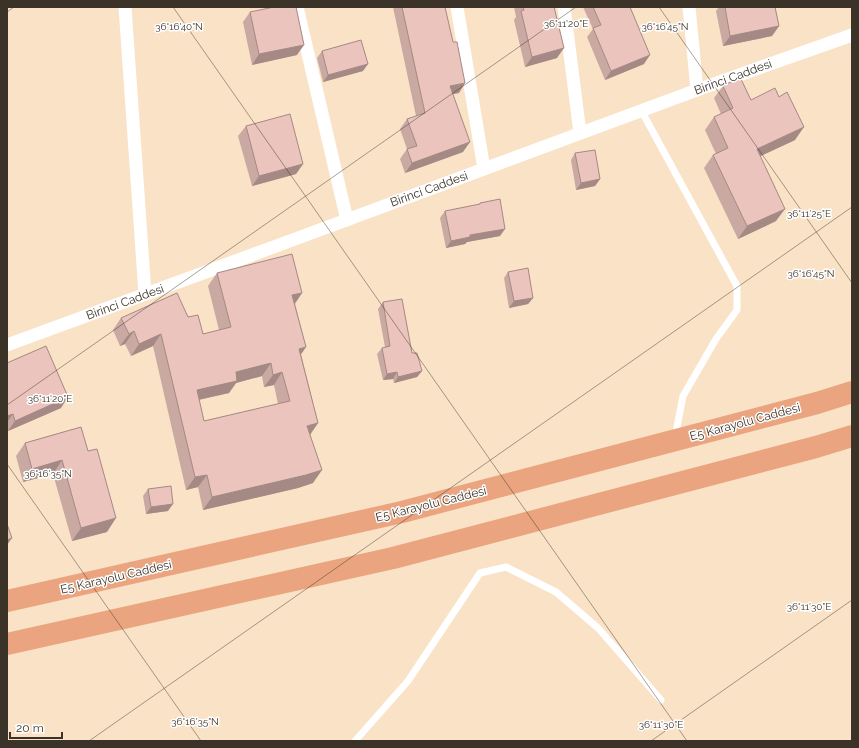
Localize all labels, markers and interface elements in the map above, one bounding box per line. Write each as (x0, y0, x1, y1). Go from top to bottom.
text: 36°11'20"E (544, 18, 588, 29)
text: 36°16'40"N (155, 21, 203, 32)
text: 36°16'45"N (641, 21, 689, 32)
street label: Birinci Caddesi (692, 56, 774, 98)
street label: Birinci Caddesi (388, 168, 470, 210)
text: 36°11'25"E (787, 208, 831, 219)
text: 36°16'45"N (787, 268, 835, 279)
street label: Birinci Caddesi (84, 281, 166, 323)
text: 36°11'20"E (28, 393, 72, 404)
street label: E5 Karayolu Caddesi (688, 401, 802, 443)
text: 36°16'35"N (24, 468, 72, 479)
street label: E5 Karayolu Caddesi (374, 483, 488, 525)
street label: E5 Karayolu Caddesi (59, 557, 173, 597)
text: 36°11'30"E (787, 601, 831, 612)
scale bar (10, 714, 62, 740)
text: 36°16'35"N (171, 716, 219, 727)
text: 36°11'30"E (639, 719, 683, 730)
text: 20 m (16, 721, 44, 735)

